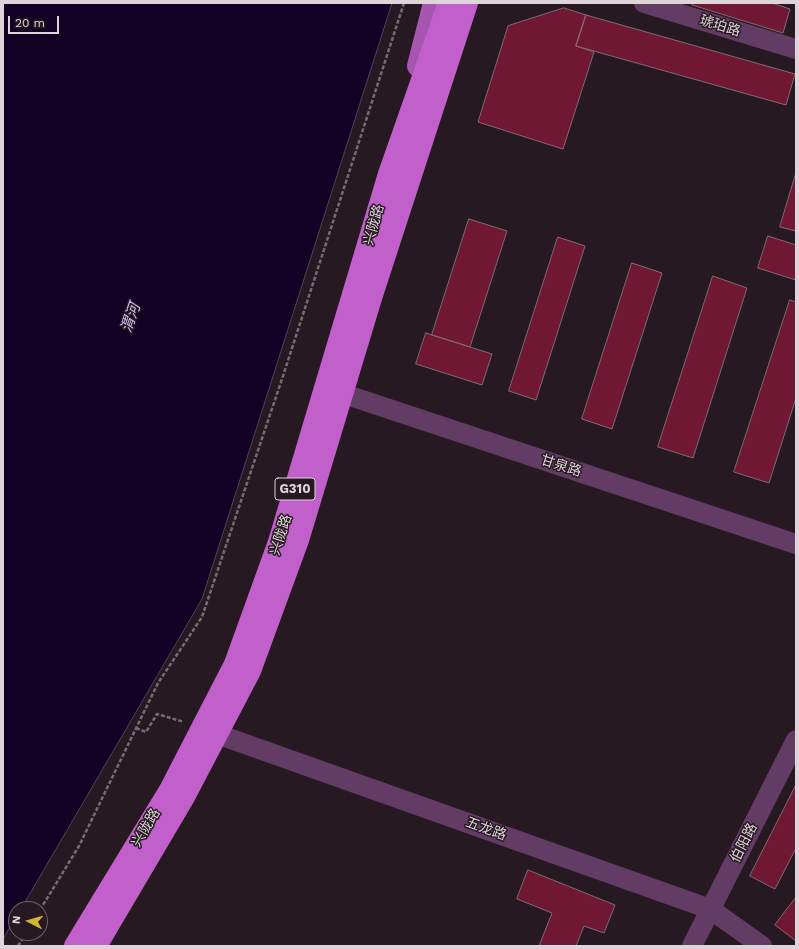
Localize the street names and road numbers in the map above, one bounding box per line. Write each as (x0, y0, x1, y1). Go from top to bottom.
street label: 琥珀路 (697, 12, 743, 40)
street label: 兴陇路 (360, 202, 388, 248)
street label: 甘泉路 (538, 452, 584, 480)
road number: G310 (275, 478, 315, 500)
street label: 兴陇路 (267, 512, 295, 558)
street label: 兴陇路 (128, 806, 164, 850)
street label: 五龙路 (463, 814, 509, 844)
street label: 伯阳路 (727, 820, 761, 866)

